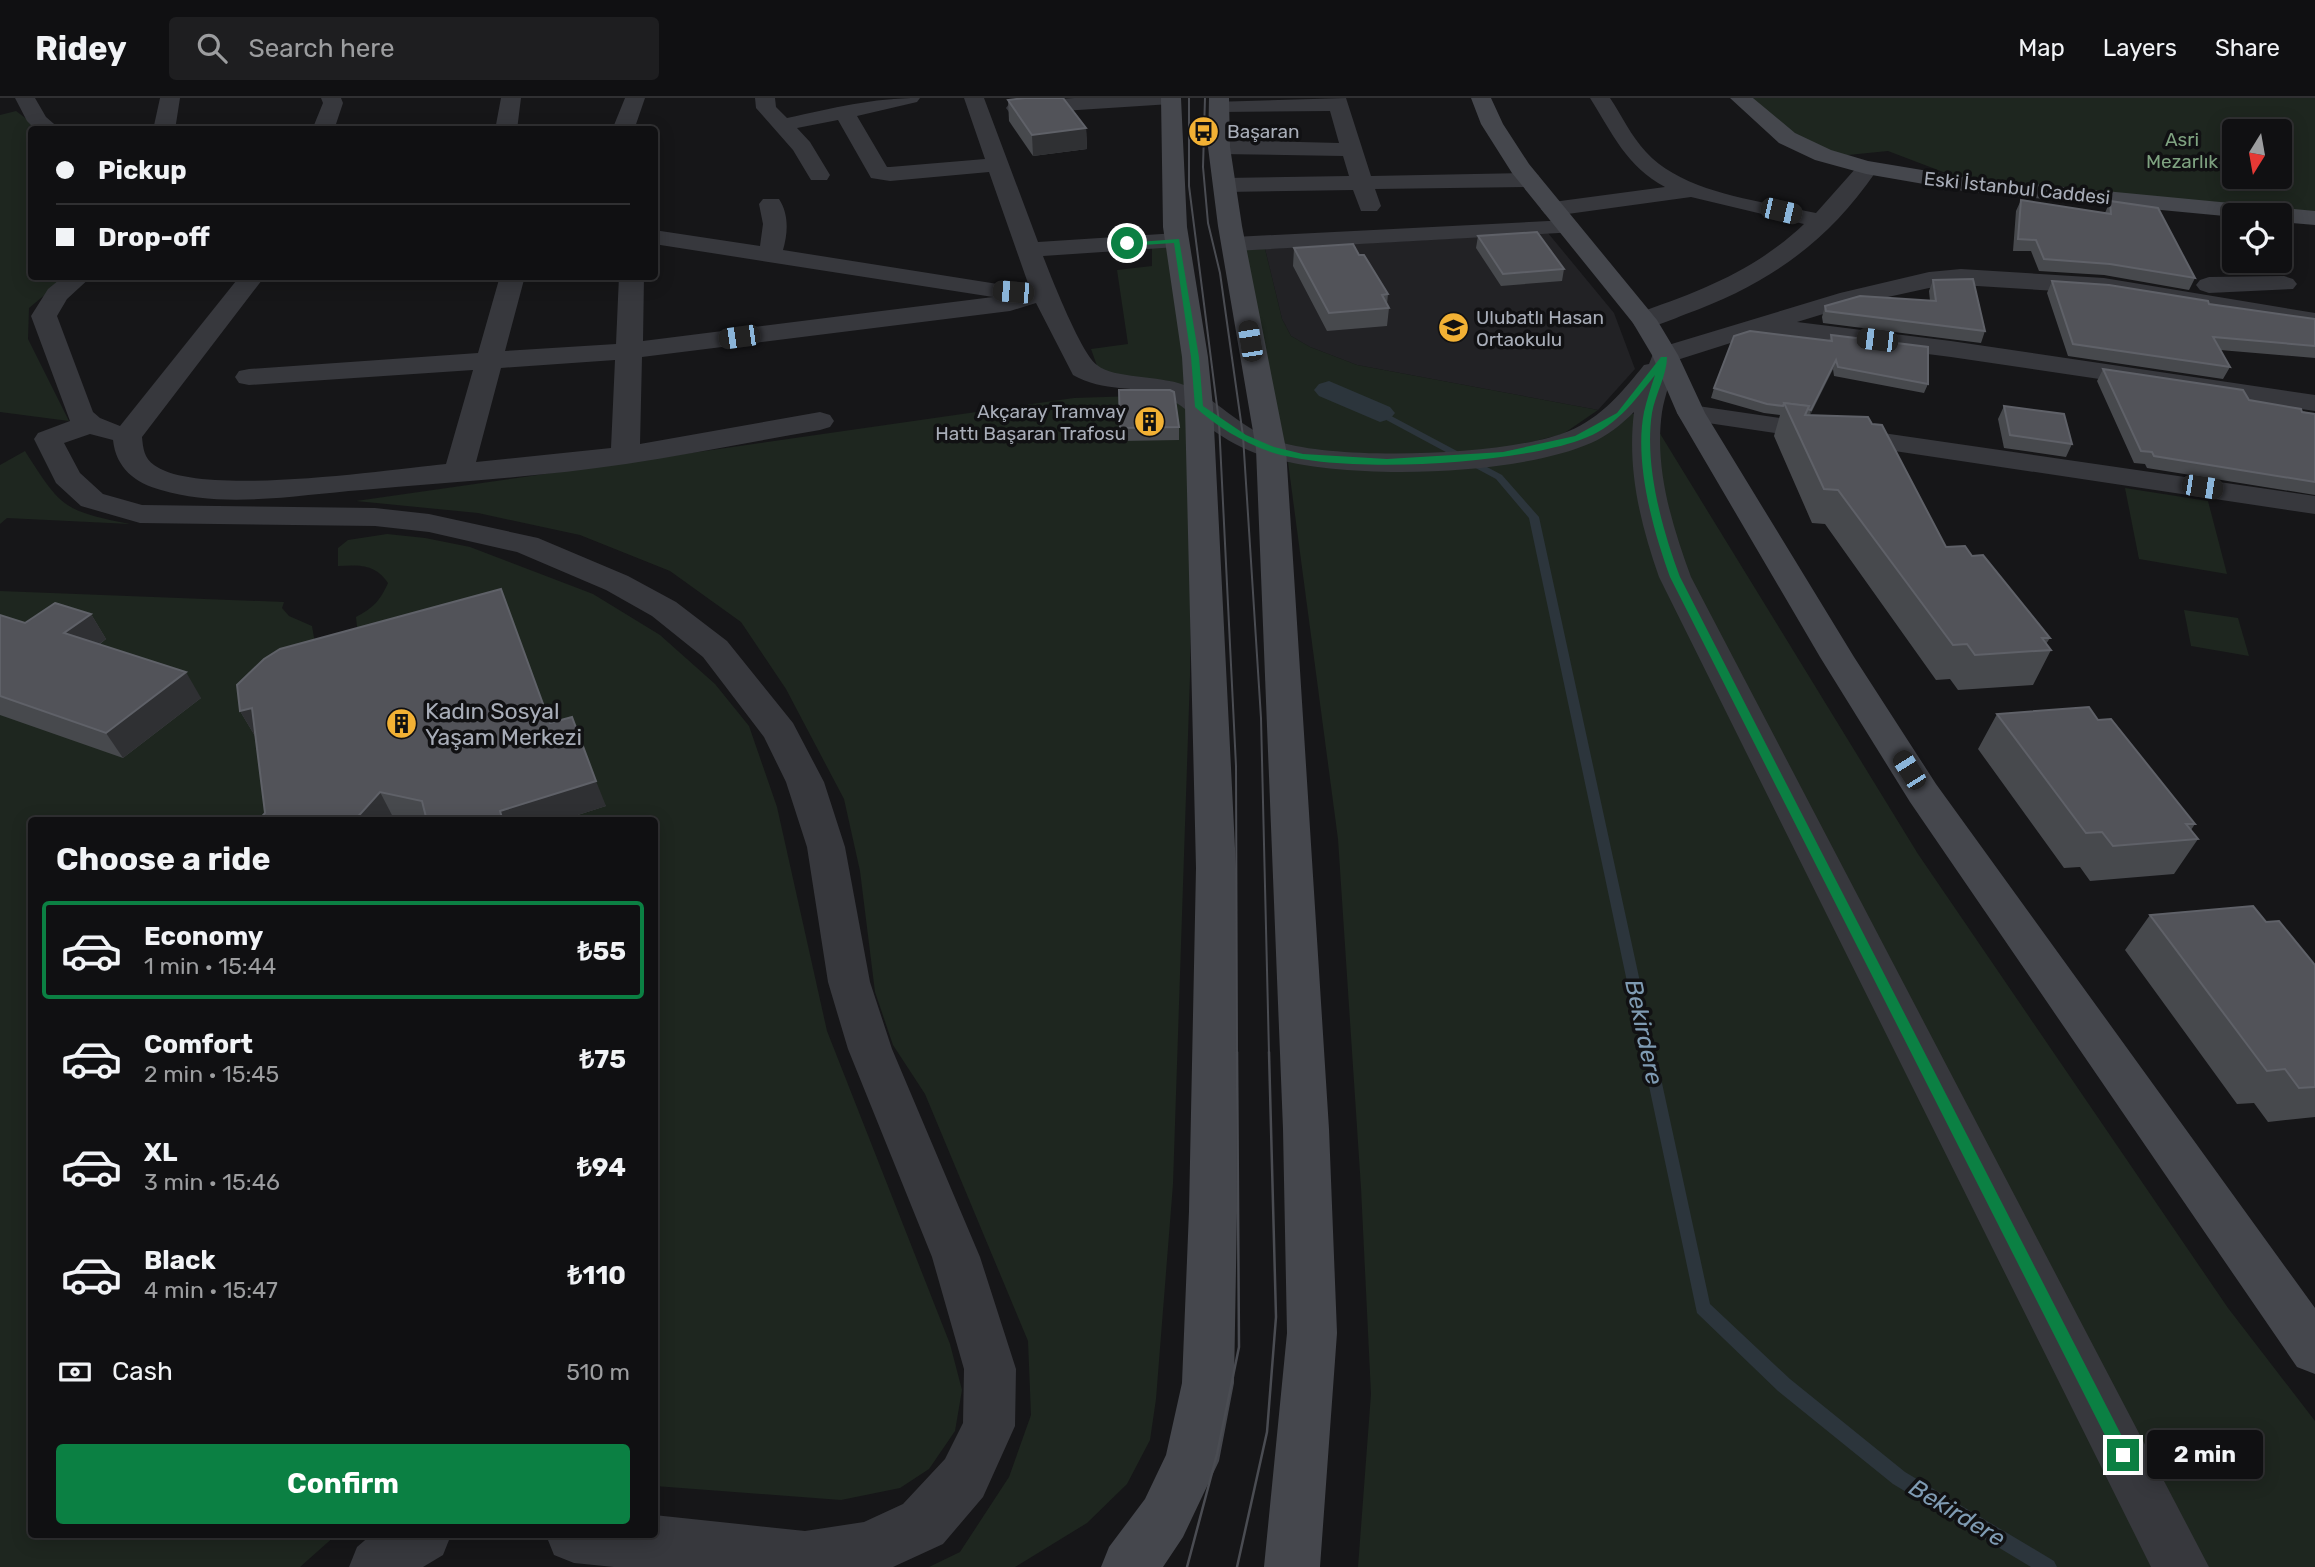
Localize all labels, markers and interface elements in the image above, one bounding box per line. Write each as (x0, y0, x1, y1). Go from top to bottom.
search box (169, 17, 659, 80)
text: Ridey (35, 29, 127, 68)
icon: search (193, 29, 231, 67)
text: Search here (249, 33, 394, 64)
text: Map (2018, 34, 2065, 62)
text: Layers (2103, 34, 2177, 62)
text: Share (2215, 34, 2280, 62)
bus stop icon: Başaran (1187, 114, 1221, 148)
north arrow (2222, 119, 2292, 189)
map controls (2222, 119, 2292, 273)
place label: Başaran (1227, 120, 1299, 143)
park label: Asri Mezarlık (2146, 128, 2218, 173)
text: Pickup (98, 155, 187, 186)
street label: Eski İstanbul Caddesi (1923, 167, 2111, 209)
car (1759, 196, 1804, 226)
button: locate (2222, 203, 2292, 273)
text: Drop-off (98, 222, 210, 253)
route start (1111, 227, 1143, 259)
car (992, 280, 1035, 304)
place label: Ulubatlı Hasan Ortaokulu (1476, 306, 1604, 351)
school or university icon: Ulubatlı Hasan Ortaokulu (1436, 311, 1470, 345)
car (1237, 319, 1264, 363)
car (717, 324, 762, 350)
car (1855, 327, 1900, 353)
place label: Akçaray Tramvay Hattı Başaran Trafosu (935, 400, 1126, 445)
building icon: Akçaray Tramvay Hattı Başaran Trafosu (1132, 405, 1166, 439)
car (2180, 473, 2225, 501)
place label: Kadın Sosyal Yaşam Merkezi (425, 697, 582, 751)
building icon: Kadın Sosyal Yaşam Merkezi (385, 707, 419, 741)
car (1889, 747, 1930, 793)
text: Choose a ride (56, 840, 270, 878)
icon: car (60, 919, 123, 982)
text: Economy (144, 921, 263, 952)
text: ₺55 (578, 936, 626, 967)
text: 1 min · 15:44 (144, 952, 276, 980)
water label: Bekirdere (1619, 977, 1669, 1087)
icon: car (60, 1027, 123, 1090)
text: Comfort (144, 1029, 253, 1060)
text: ₺75 (579, 1044, 626, 1075)
text: 2 min · 15:45 (144, 1060, 279, 1088)
icon: car (60, 1135, 123, 1198)
text: XL (144, 1137, 177, 1168)
text: ₺94 (577, 1152, 626, 1183)
text: 3 min · 15:46 (144, 1168, 280, 1196)
icon: car (60, 1243, 123, 1306)
text: Black (144, 1245, 216, 1276)
text: ₺110 (568, 1260, 626, 1291)
text: 4 min · 15:47 (144, 1276, 278, 1304)
icon: cash (56, 1353, 94, 1391)
text: Cash (112, 1356, 173, 1387)
text: 510 m (566, 1358, 630, 1386)
callout: 2 min (2148, 1430, 2263, 1480)
route end (2107, 1439, 2139, 1471)
text: 2 min (2174, 1440, 2236, 1468)
button: Confirm (56, 1444, 630, 1524)
water label: Bekirdere (1904, 1474, 2010, 1552)

